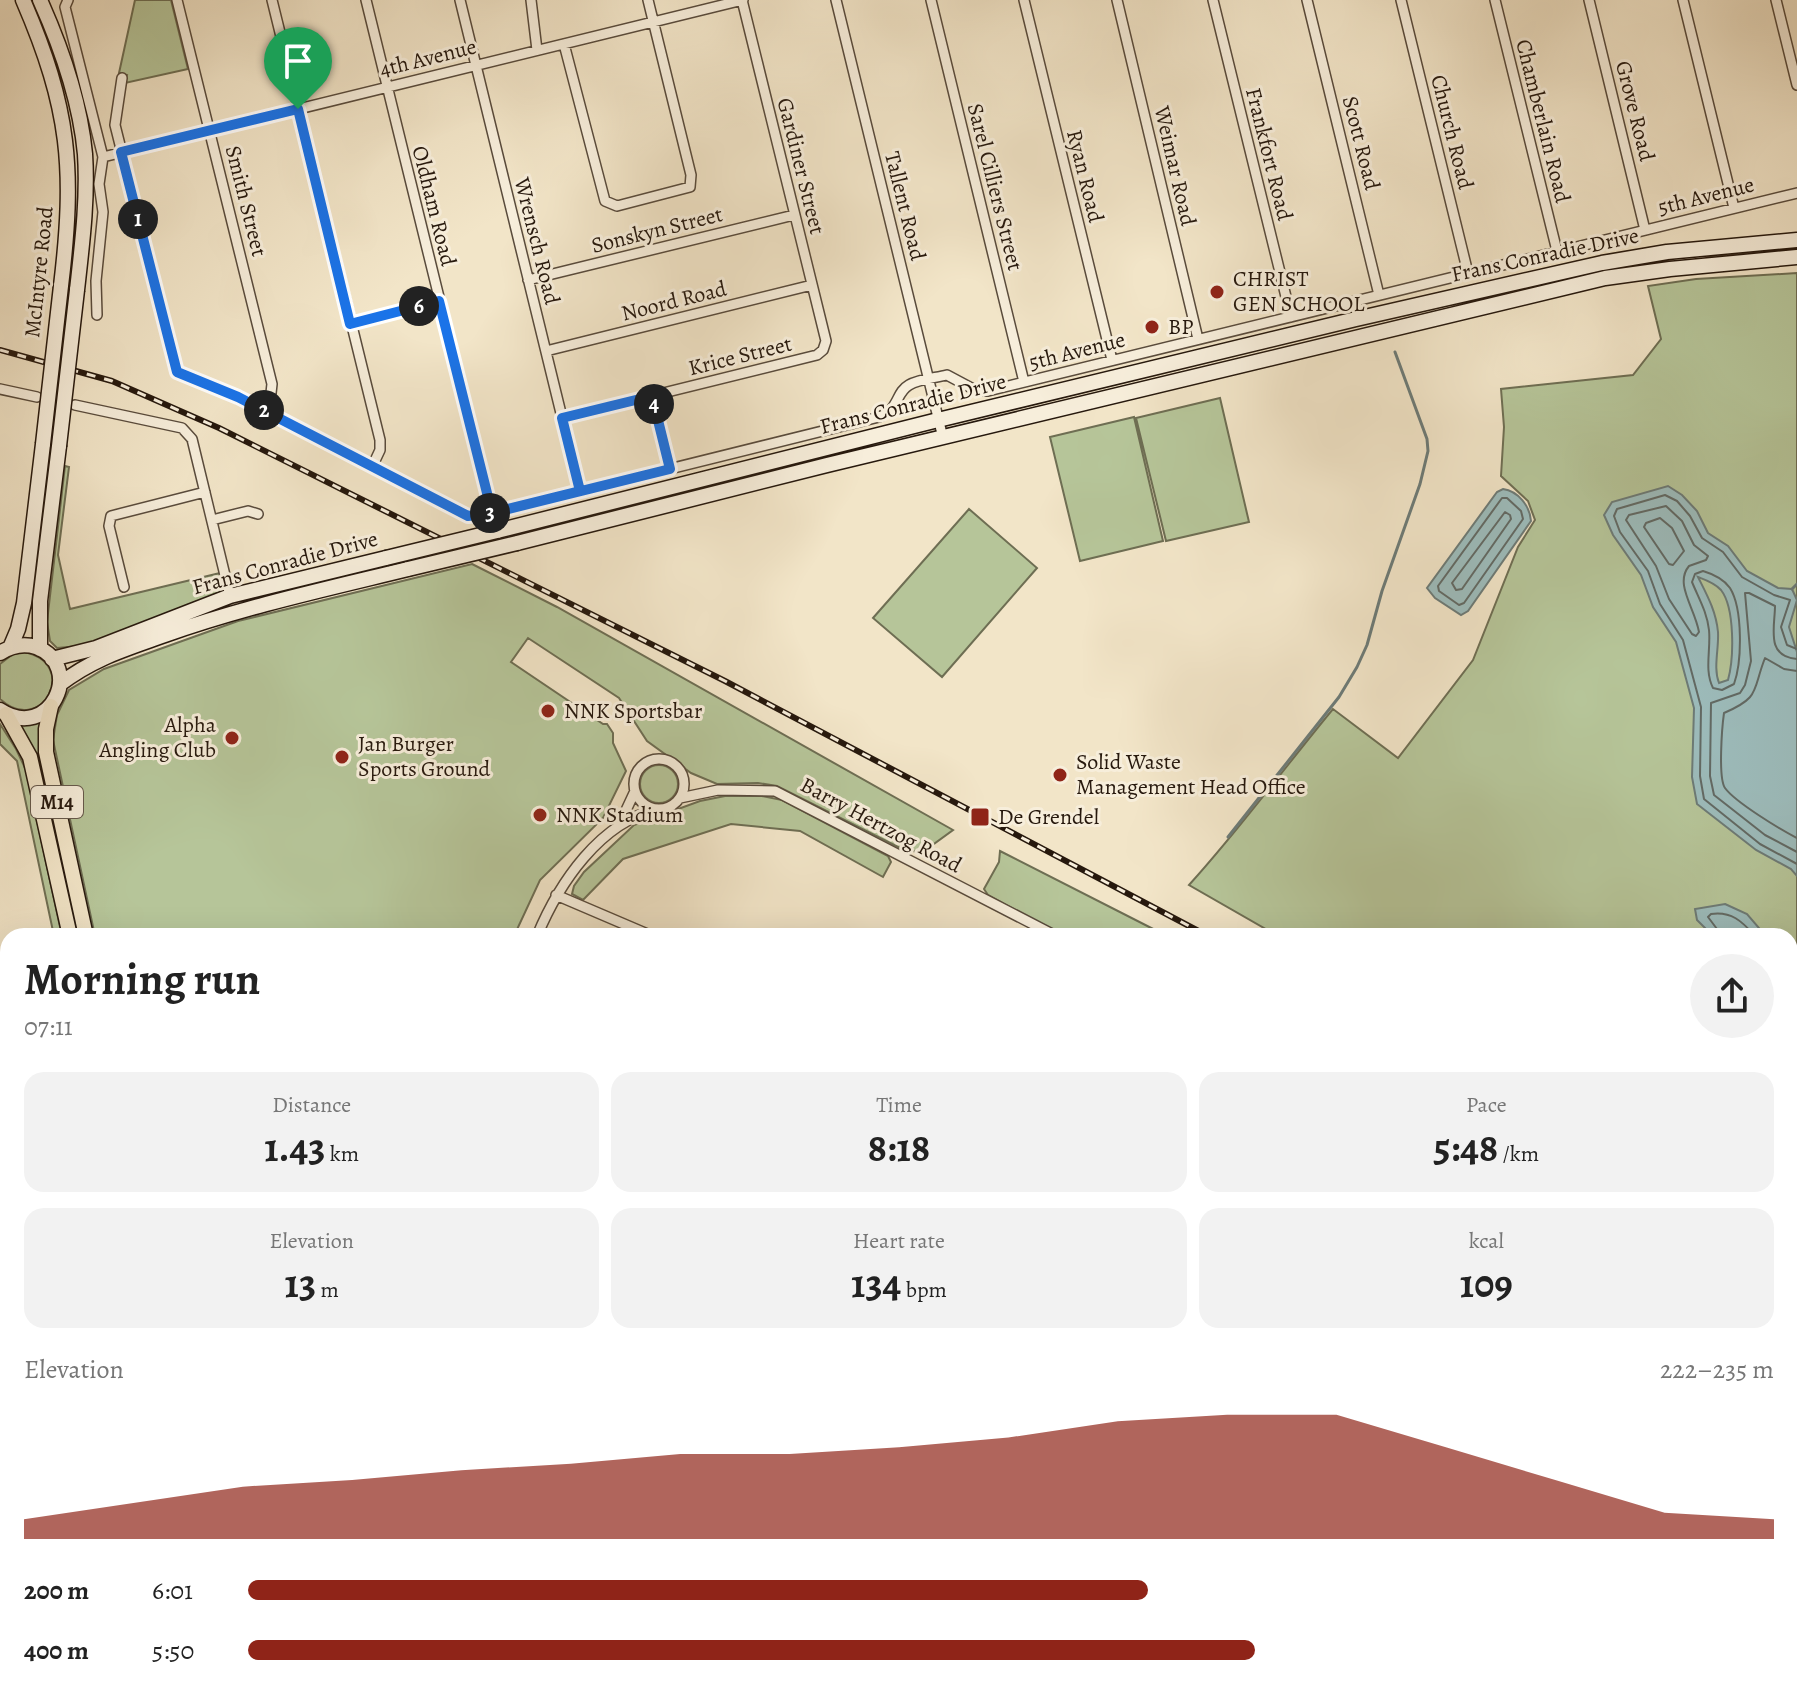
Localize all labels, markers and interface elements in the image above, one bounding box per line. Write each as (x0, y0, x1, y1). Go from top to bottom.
pin (264, 27, 332, 109)
street label: 4th Avenue (376, 31, 480, 85)
street label: Chamberlain Road (1508, 36, 1578, 206)
icon: arrive (276, 39, 320, 83)
street label: Grove Road (1608, 58, 1662, 165)
street label: Church Road (1423, 72, 1481, 193)
street label: Frankfort Road (1238, 84, 1300, 224)
street label: Scott Road (1335, 93, 1387, 193)
street label: Gardiner Street (770, 95, 832, 237)
street label: Sarel Cilliers Street (960, 100, 1030, 274)
street label: Weimar Road (1146, 102, 1203, 229)
street label: Ryan Road (1059, 126, 1111, 226)
street label: Smith Street (218, 142, 274, 260)
street label: Oldham Road (405, 143, 463, 269)
street label: Tallent Road (877, 148, 933, 264)
street label: 5th Avenue (1655, 170, 1757, 222)
street label: Wrensch Road (506, 173, 567, 308)
pin: 1 (118, 199, 158, 239)
street label: Sonskyn Street (588, 199, 726, 261)
text: 1 (134, 204, 142, 234)
street label: McIntyre Road (17, 205, 61, 339)
street label: Frans Conradie Drive (1448, 220, 1642, 290)
place label: CHRIST GEN SCHOOL (1233, 264, 1365, 319)
street label: Noord Road (618, 273, 730, 329)
marker: CHRIST GEN SCHOOL (1208, 283, 1226, 301)
pin: 6 (399, 286, 439, 326)
text: 6 (414, 291, 424, 321)
place label: BP (1168, 312, 1193, 342)
marker: BP (1143, 318, 1161, 336)
street label: 5th Avenue (1026, 325, 1128, 377)
street label: Krice Street (685, 329, 795, 383)
street label: Frans Conradie Drive (817, 366, 1009, 442)
pin: 4 (634, 384, 674, 424)
text: 4 (649, 389, 659, 419)
pin: 2 (244, 390, 284, 430)
text: 2 (259, 395, 269, 425)
pin: 3 (470, 493, 510, 533)
text: 3 (485, 498, 495, 528)
street label: Frans Conradie Drive (189, 524, 381, 602)
place label: NNK Sportsbar (564, 696, 702, 726)
marker: NNK Sportsbar (539, 702, 557, 720)
place label: Alpha Angling Club (98, 710, 217, 765)
marker: Alpha Angling Club (223, 729, 241, 747)
place label: Jan Burger Sports Ground (358, 729, 490, 784)
place label: Solid Waste Management Head Office (1076, 747, 1306, 802)
marker: Jan Burger Sports Ground (333, 748, 351, 766)
marker: Solid Waste Management Head Office (1051, 766, 1069, 784)
street label: Barry Hertzog Road (795, 770, 967, 880)
road number: M14 (31, 786, 83, 818)
place label: NNK Stadium (556, 800, 683, 830)
place label: De Grendel (998, 802, 1099, 832)
marker: NNK Stadium (531, 806, 549, 824)
marker: De Grendel (969, 806, 991, 828)
text: Morning run (24, 949, 260, 1009)
button: share (1690, 954, 1774, 1038)
text: 07:11 (24, 1009, 73, 1044)
text: Distance (272, 1090, 351, 1120)
text: Time (876, 1090, 922, 1120)
text: Pace (1466, 1090, 1507, 1120)
text: 1.43 (264, 1120, 326, 1175)
text: 8:18 (868, 1120, 930, 1175)
text: 5:48 (1434, 1120, 1498, 1175)
text: km (326, 1139, 359, 1169)
text: /km (1498, 1139, 1539, 1169)
text: Elevation (269, 1226, 354, 1256)
text: Heart rate (853, 1226, 945, 1256)
text: kcal (1469, 1226, 1504, 1256)
text: 13 (285, 1256, 316, 1311)
text: 134 (851, 1256, 901, 1311)
text: 109 (1460, 1256, 1513, 1311)
text: m (316, 1275, 339, 1305)
text: bpm (901, 1275, 947, 1305)
text: Elevation (24, 1352, 124, 1387)
text: 222–235 m (1660, 1352, 1774, 1387)
text: 200 m (24, 1573, 89, 1608)
text: 6:01 (152, 1573, 193, 1608)
text: 400 m (24, 1633, 89, 1668)
text: 5:50 (152, 1633, 194, 1668)

